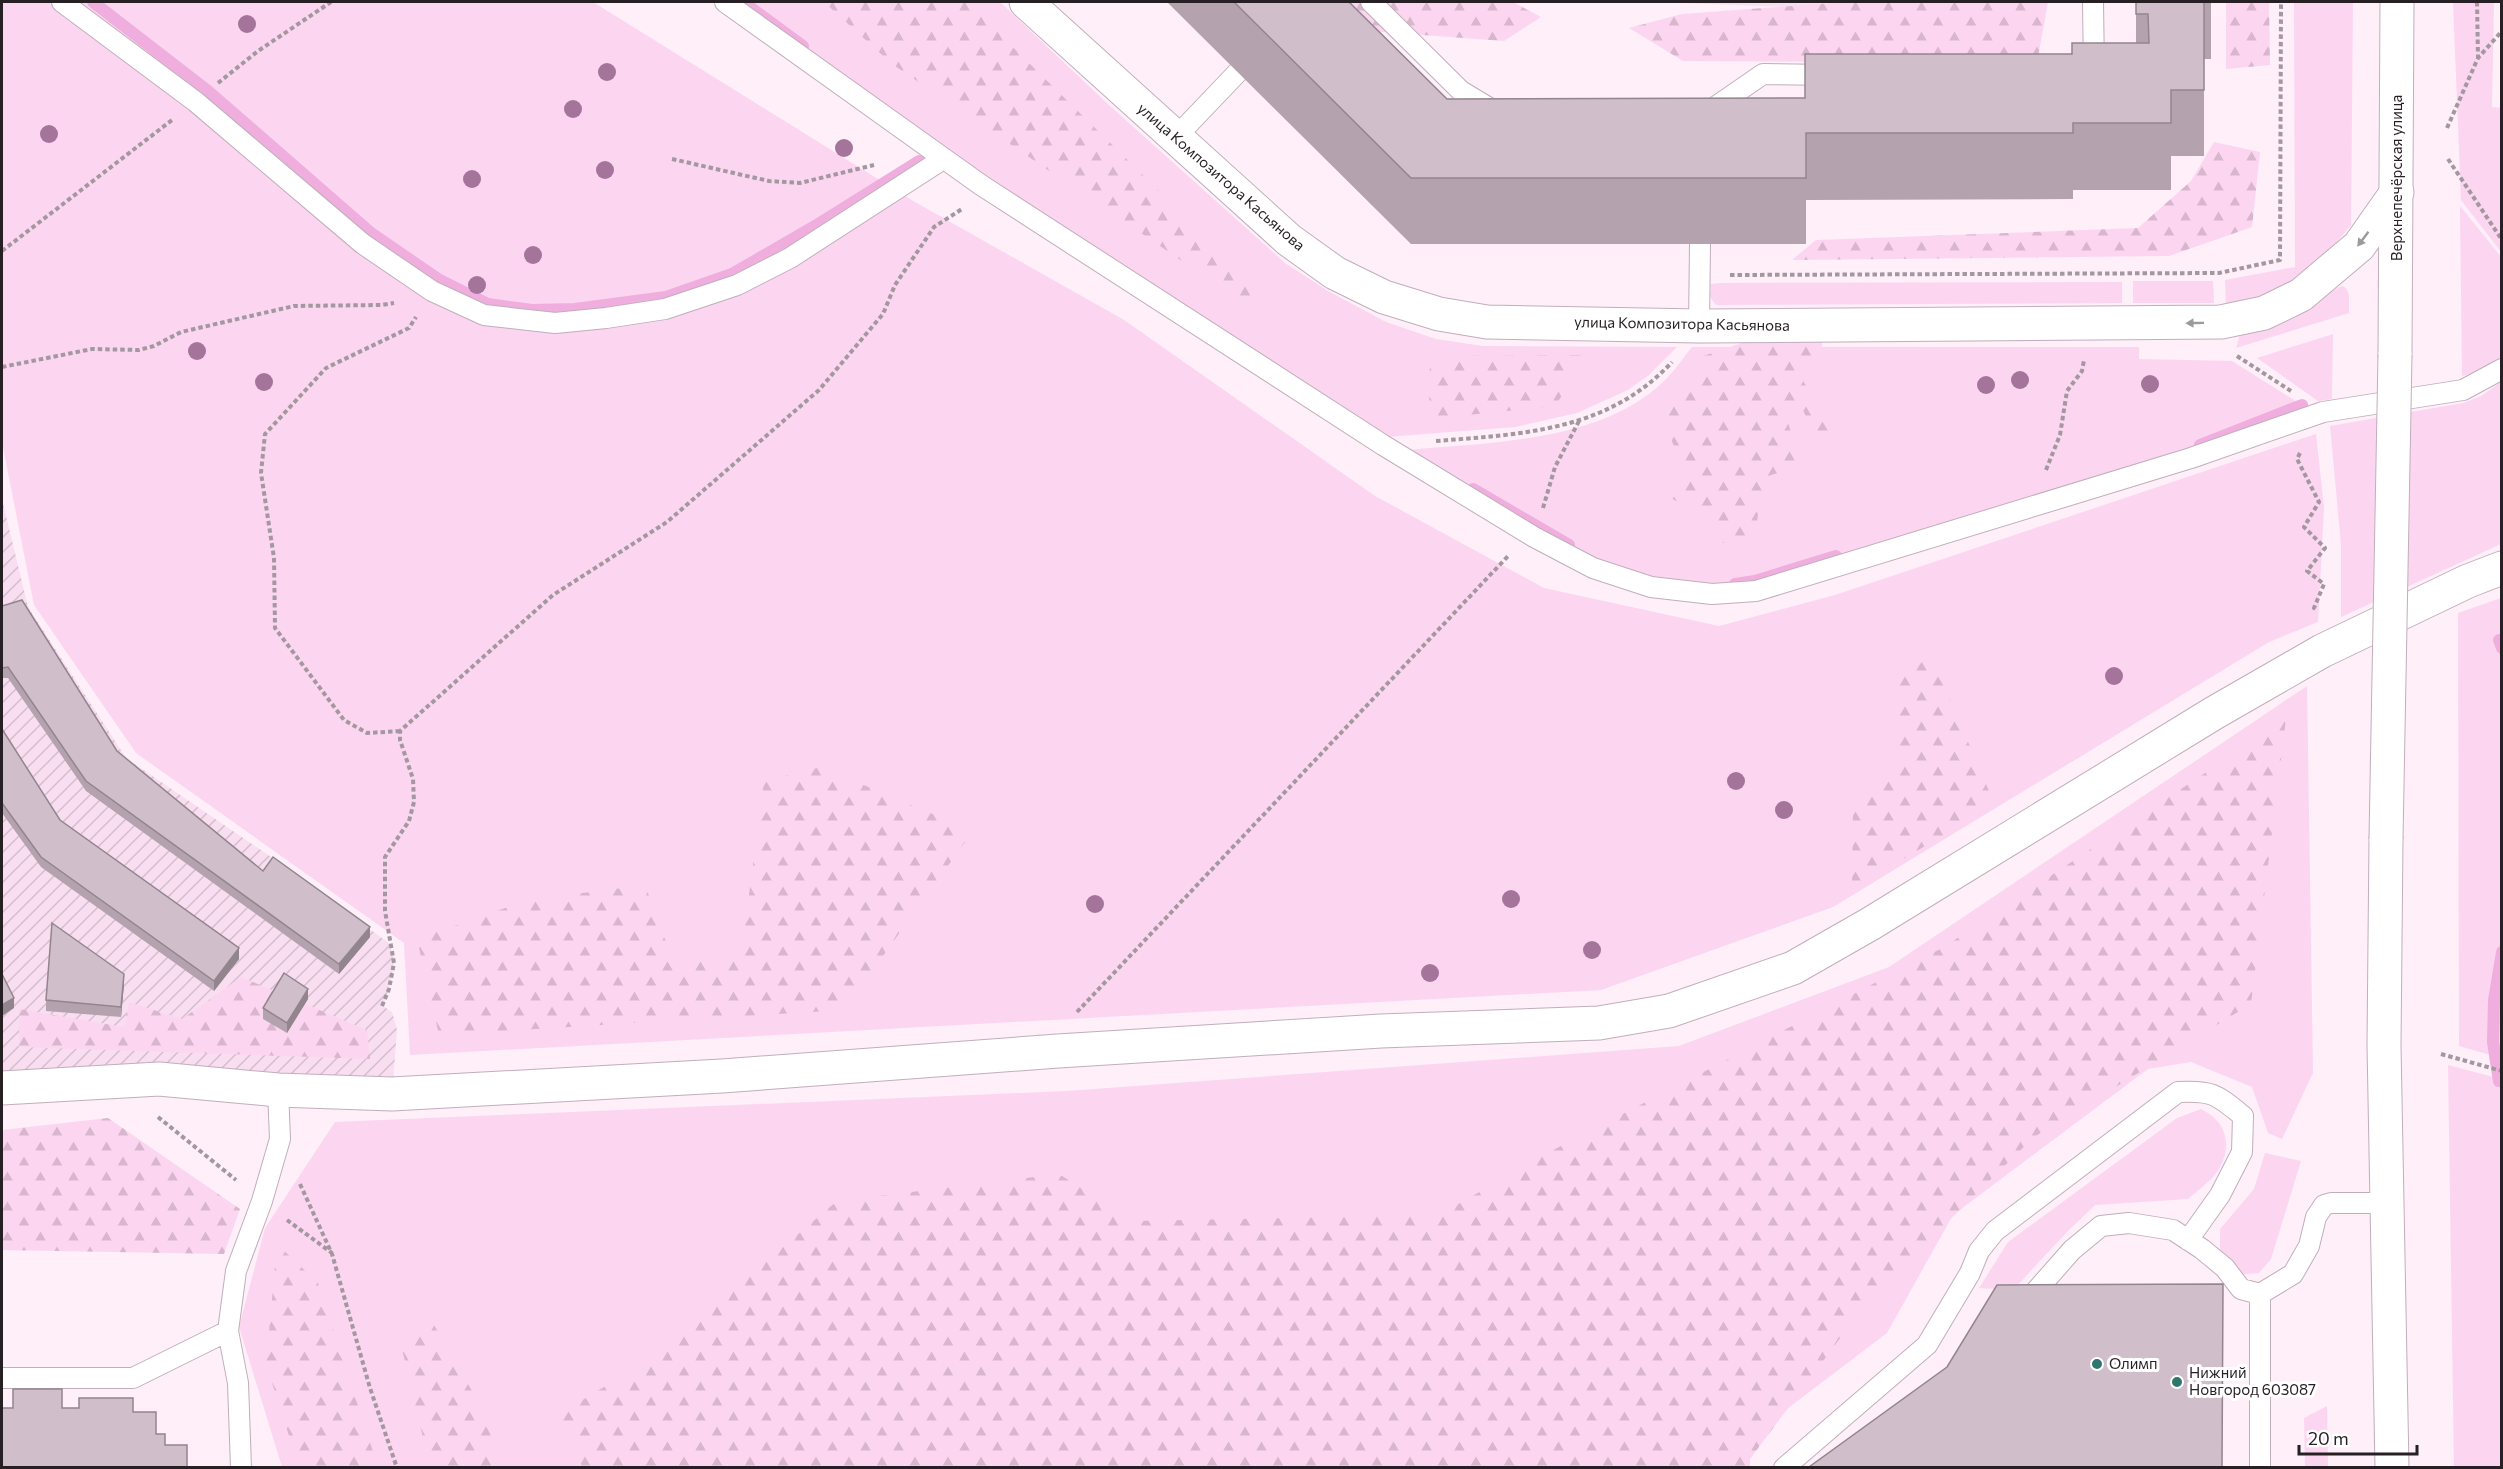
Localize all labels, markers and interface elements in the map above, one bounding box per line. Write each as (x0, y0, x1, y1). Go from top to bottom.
street label: Верхнепечёрская улица (2387, 95, 2405, 261)
street label: улица Композитора Касьянова (1134, 99, 1309, 254)
one-way arrow (2357, 231, 2370, 247)
street label: улица Композитора Касьянова (1574, 312, 1790, 334)
one-way arrow (2185, 318, 2204, 328)
place label: Олимп (2109, 1354, 2158, 1372)
marker: Олимп (2090, 1357, 2104, 1371)
place label: Нижний Новгород 603087 (2189, 1363, 2316, 1398)
marker: Нижний Новгород 603087 (2170, 1375, 2184, 1389)
scale bar (2299, 1418, 2418, 1456)
text: 20 m (2308, 1427, 2349, 1449)

